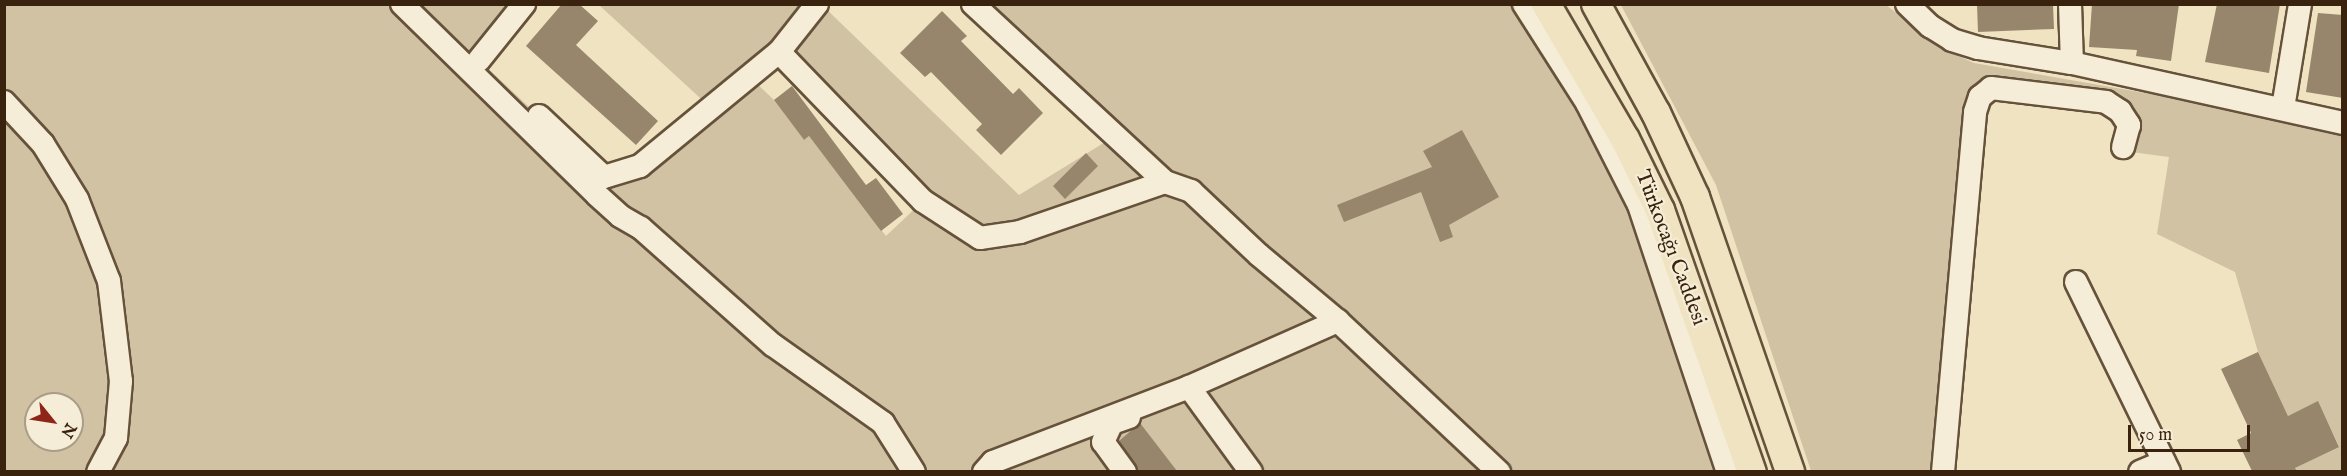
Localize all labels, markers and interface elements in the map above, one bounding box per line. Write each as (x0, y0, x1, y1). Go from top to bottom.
street label: Türkocağı Caddesi (1629, 167, 1711, 329)
north arrow (24, 392, 84, 452)
scale bar (2131, 413, 2252, 451)
text: N (56, 419, 80, 441)
text: 50 m (2139, 424, 2172, 447)

